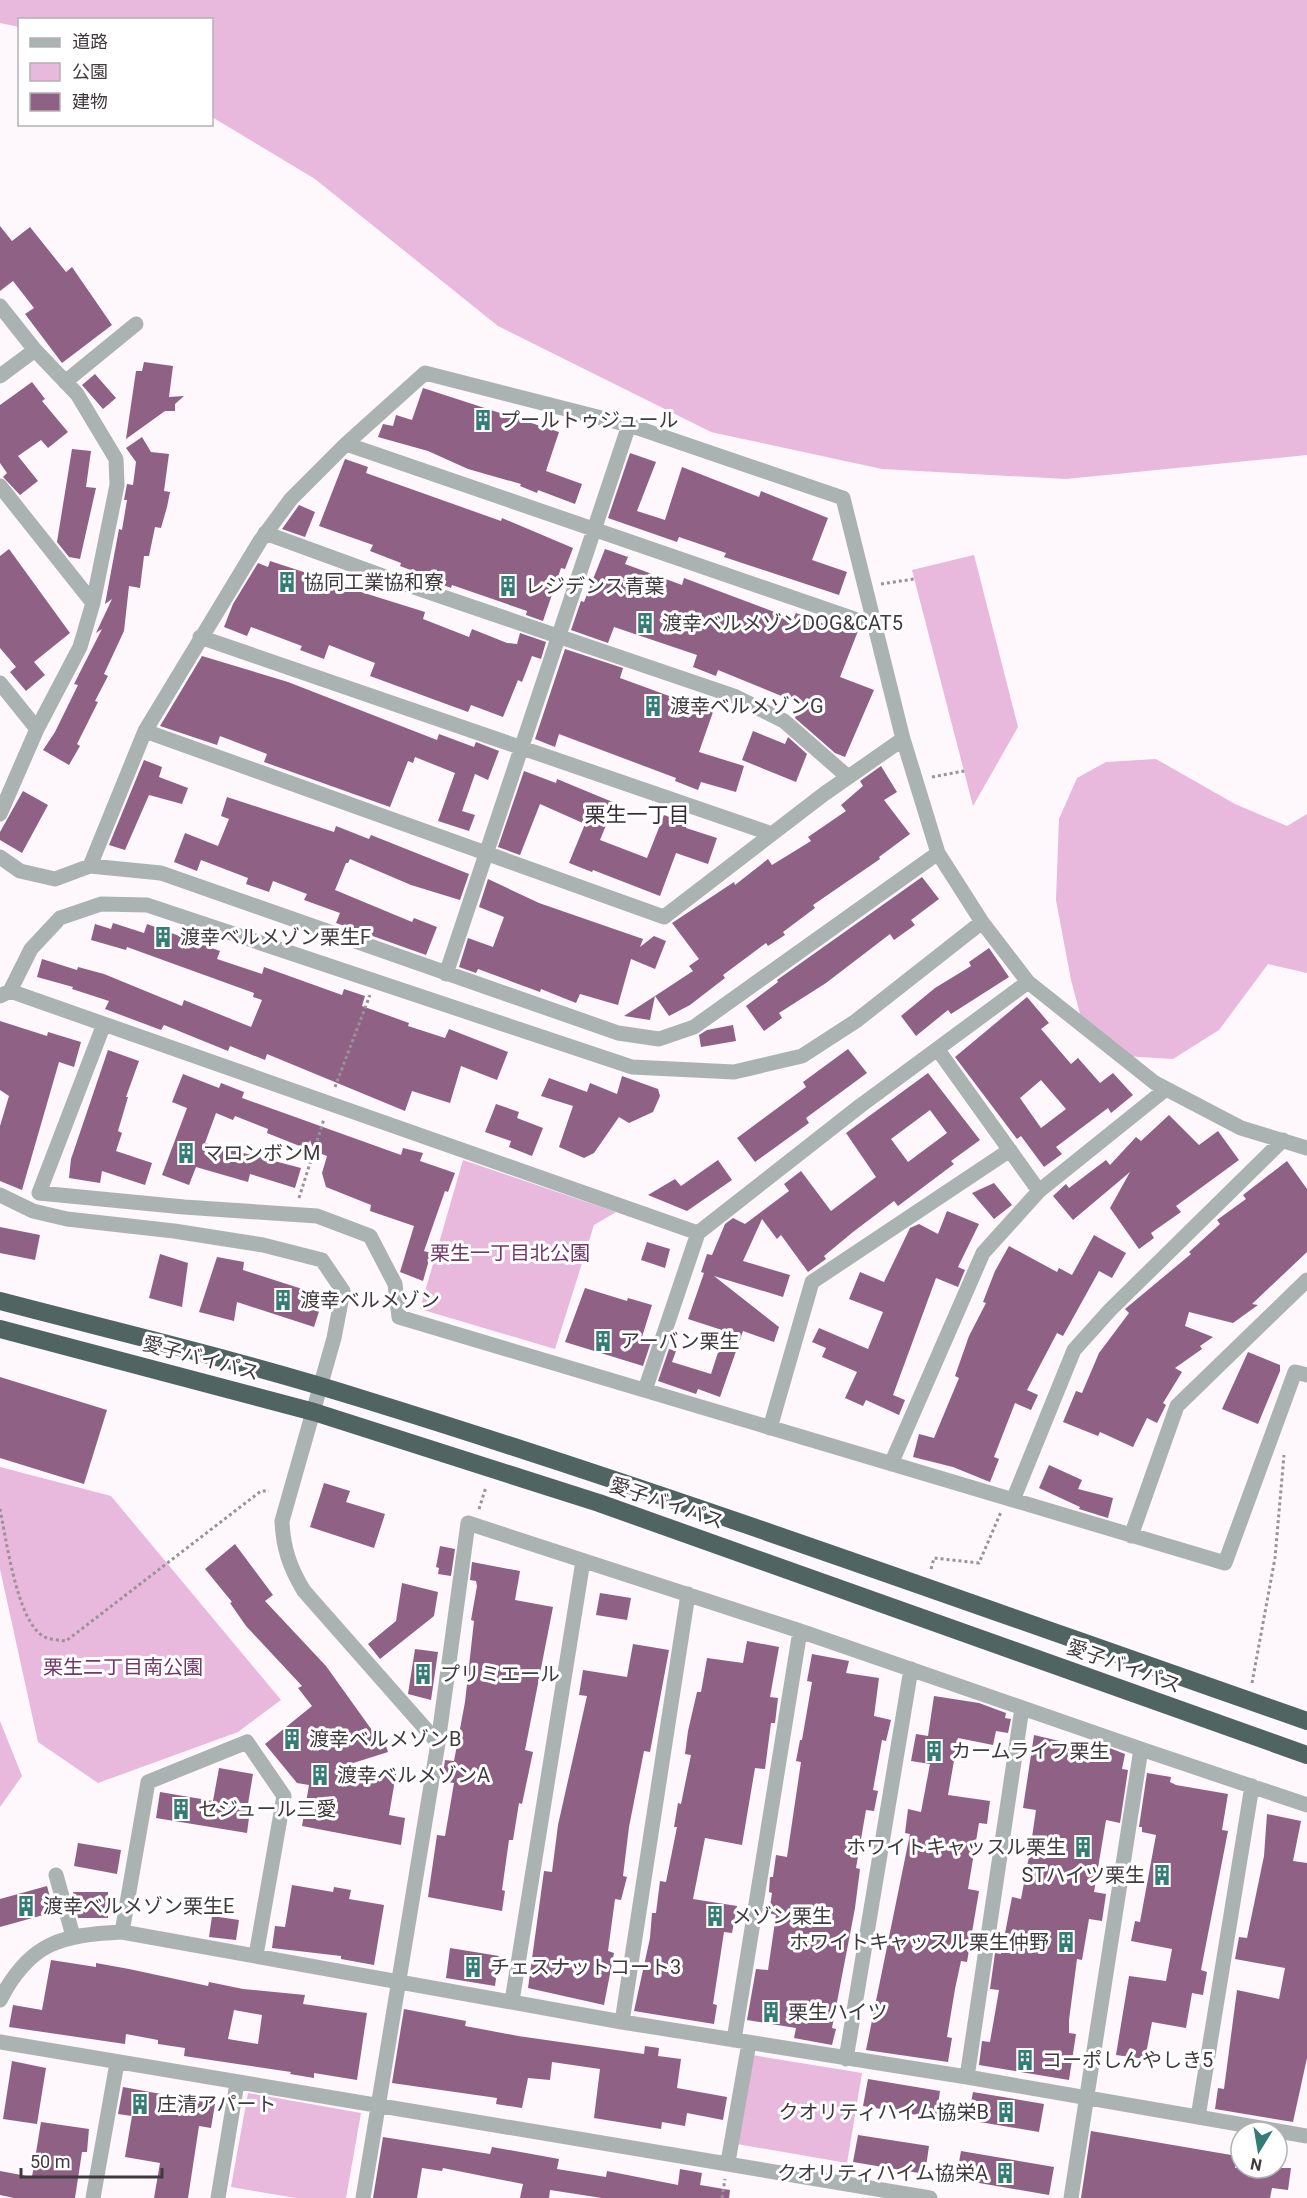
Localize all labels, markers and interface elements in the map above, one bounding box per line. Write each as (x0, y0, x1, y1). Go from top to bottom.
legend (18, 18, 213, 126)
text: 道路 (72, 31, 108, 52)
text: 公園 (72, 61, 108, 82)
text: 建物 (72, 91, 108, 112)
building icon: プールトゥジュール (471, 408, 495, 432)
place label: プールトゥジュール (500, 408, 679, 432)
building icon: 協同工業協和寮 (275, 570, 299, 594)
place label: 協同工業協和寮 (304, 570, 444, 594)
building icon: レジデンス青葉 (496, 574, 520, 598)
place label: レジデンス青葉 (525, 574, 665, 598)
building icon: 渡幸ベルメゾンDOG&CAT5 (633, 611, 657, 635)
place label: 渡幸ベルメゾンDOG&CAT5 (662, 611, 903, 635)
building icon: 渡幸ベルメゾンG (641, 694, 665, 718)
place label: 渡幸ベルメゾンG (670, 694, 824, 718)
district label: 栗生一丁目 (585, 803, 690, 827)
building icon: 渡幸ベルメゾン栗生F (151, 925, 175, 949)
place label: 渡幸ベルメゾン栗生F (180, 925, 371, 949)
building icon: マロンボンM (174, 1141, 198, 1165)
place label: マロンボンM (203, 1141, 320, 1165)
park label: 栗生一丁目北公園 (430, 1241, 590, 1265)
building icon: 渡幸ベルメゾン (271, 1288, 295, 1312)
place label: 渡幸ベルメゾン (300, 1288, 440, 1312)
building icon: アーバン栗生 (591, 1329, 615, 1353)
place label: アーバン栗生 (620, 1329, 740, 1353)
street label: 愛子バイパス (140, 1331, 262, 1385)
street label: 愛子バイパス (607, 1472, 727, 1534)
street label: 愛子バイパス (1064, 1634, 1184, 1698)
park label: 栗生二丁目南公園 (43, 1655, 203, 1679)
building icon: プリミエール (411, 1662, 435, 1686)
place label: プリミエール (440, 1662, 560, 1686)
building icon: 渡幸ベルメゾンB (280, 1727, 304, 1751)
place label: 渡幸ベルメゾンB (309, 1727, 461, 1751)
building icon: カームライフ栗生 (922, 1739, 946, 1763)
place label: カームライフ栗生 (951, 1739, 1109, 1763)
building icon: 渡幸ベルメゾンA (308, 1763, 332, 1787)
place label: 渡幸ベルメゾンA (337, 1763, 490, 1787)
building icon: セジュール三愛 (169, 1797, 193, 1821)
place label: セジュール三愛 (198, 1797, 337, 1821)
place label: ホワイトキャッスル栗生 (846, 1835, 1066, 1859)
building icon: ホワイトキャッスル栗生 (1071, 1835, 1095, 1859)
place label: STハイツ栗生 (1022, 1863, 1145, 1887)
building icon: STハイツ栗生 (1150, 1863, 1174, 1887)
building icon: 渡幸ベルメゾン栗生E (14, 1894, 38, 1918)
place label: 渡幸ベルメゾン栗生E (43, 1894, 234, 1918)
building icon: メゾン栗生 (703, 1904, 727, 1928)
place label: メゾン栗生 (732, 1904, 832, 1928)
place label: ホワイトキャッスル栗生仲野 (789, 1930, 1049, 1954)
building icon: ホワイトキャッスル栗生仲野 (1054, 1930, 1078, 1954)
building icon: チェスナットコート3 (461, 1955, 485, 1979)
place label: チェスナットコート3 (490, 1955, 681, 1979)
building icon: 栗生ハイツ (759, 2000, 783, 2024)
place label: 栗生ハイツ (788, 2000, 888, 2024)
building icon: コーポしんやしき5 (1013, 2048, 1037, 2072)
place label: コーポしんやしき5 (1042, 2048, 1213, 2072)
building icon: 庄清アパート (128, 2092, 152, 2116)
place label: 庄清アパート (157, 2092, 277, 2116)
place label: クオリティハイム協栄B (779, 2100, 989, 2124)
building icon: クオリティハイム協栄B (994, 2100, 1018, 2124)
north arrow (1229, 2120, 1289, 2180)
scale bar (21, 2141, 162, 2179)
text: 50 m (30, 2151, 70, 2172)
text: N (1249, 2154, 1264, 2175)
place label: クオリティハイム協栄A (777, 2161, 988, 2185)
building icon: クオリティハイム協栄A (993, 2161, 1017, 2185)

